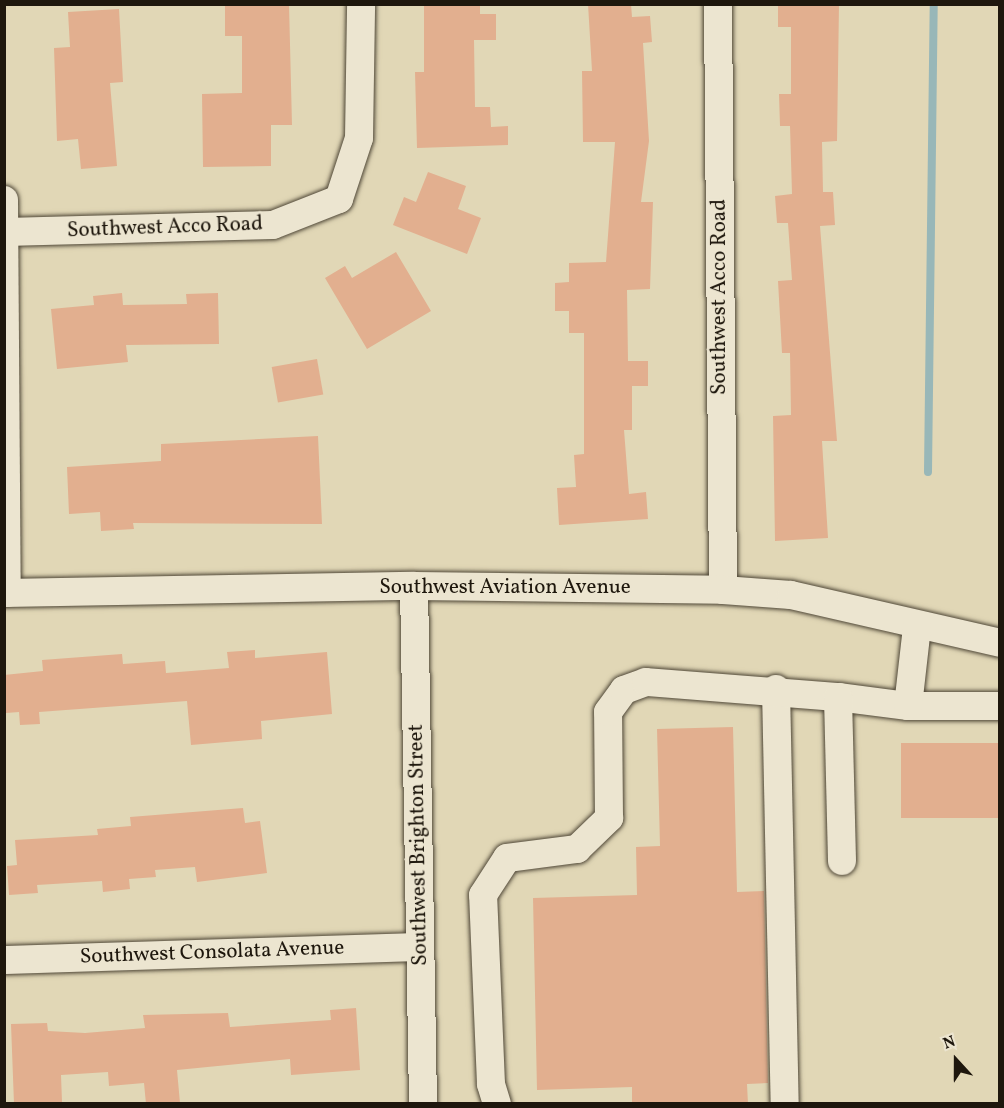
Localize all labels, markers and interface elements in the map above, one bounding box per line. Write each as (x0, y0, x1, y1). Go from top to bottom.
street label: Southwest Acco Road (707, 199, 733, 395)
street label: Southwest Acco Road (67, 212, 263, 244)
street label: Southwest Aviation Avenue (379, 575, 631, 601)
street label: Southwest Brighton Street (404, 724, 434, 966)
street label: Southwest Consolata Avenue (79, 936, 345, 970)
north arrow (926, 1030, 986, 1090)
text: N (940, 1031, 959, 1056)

